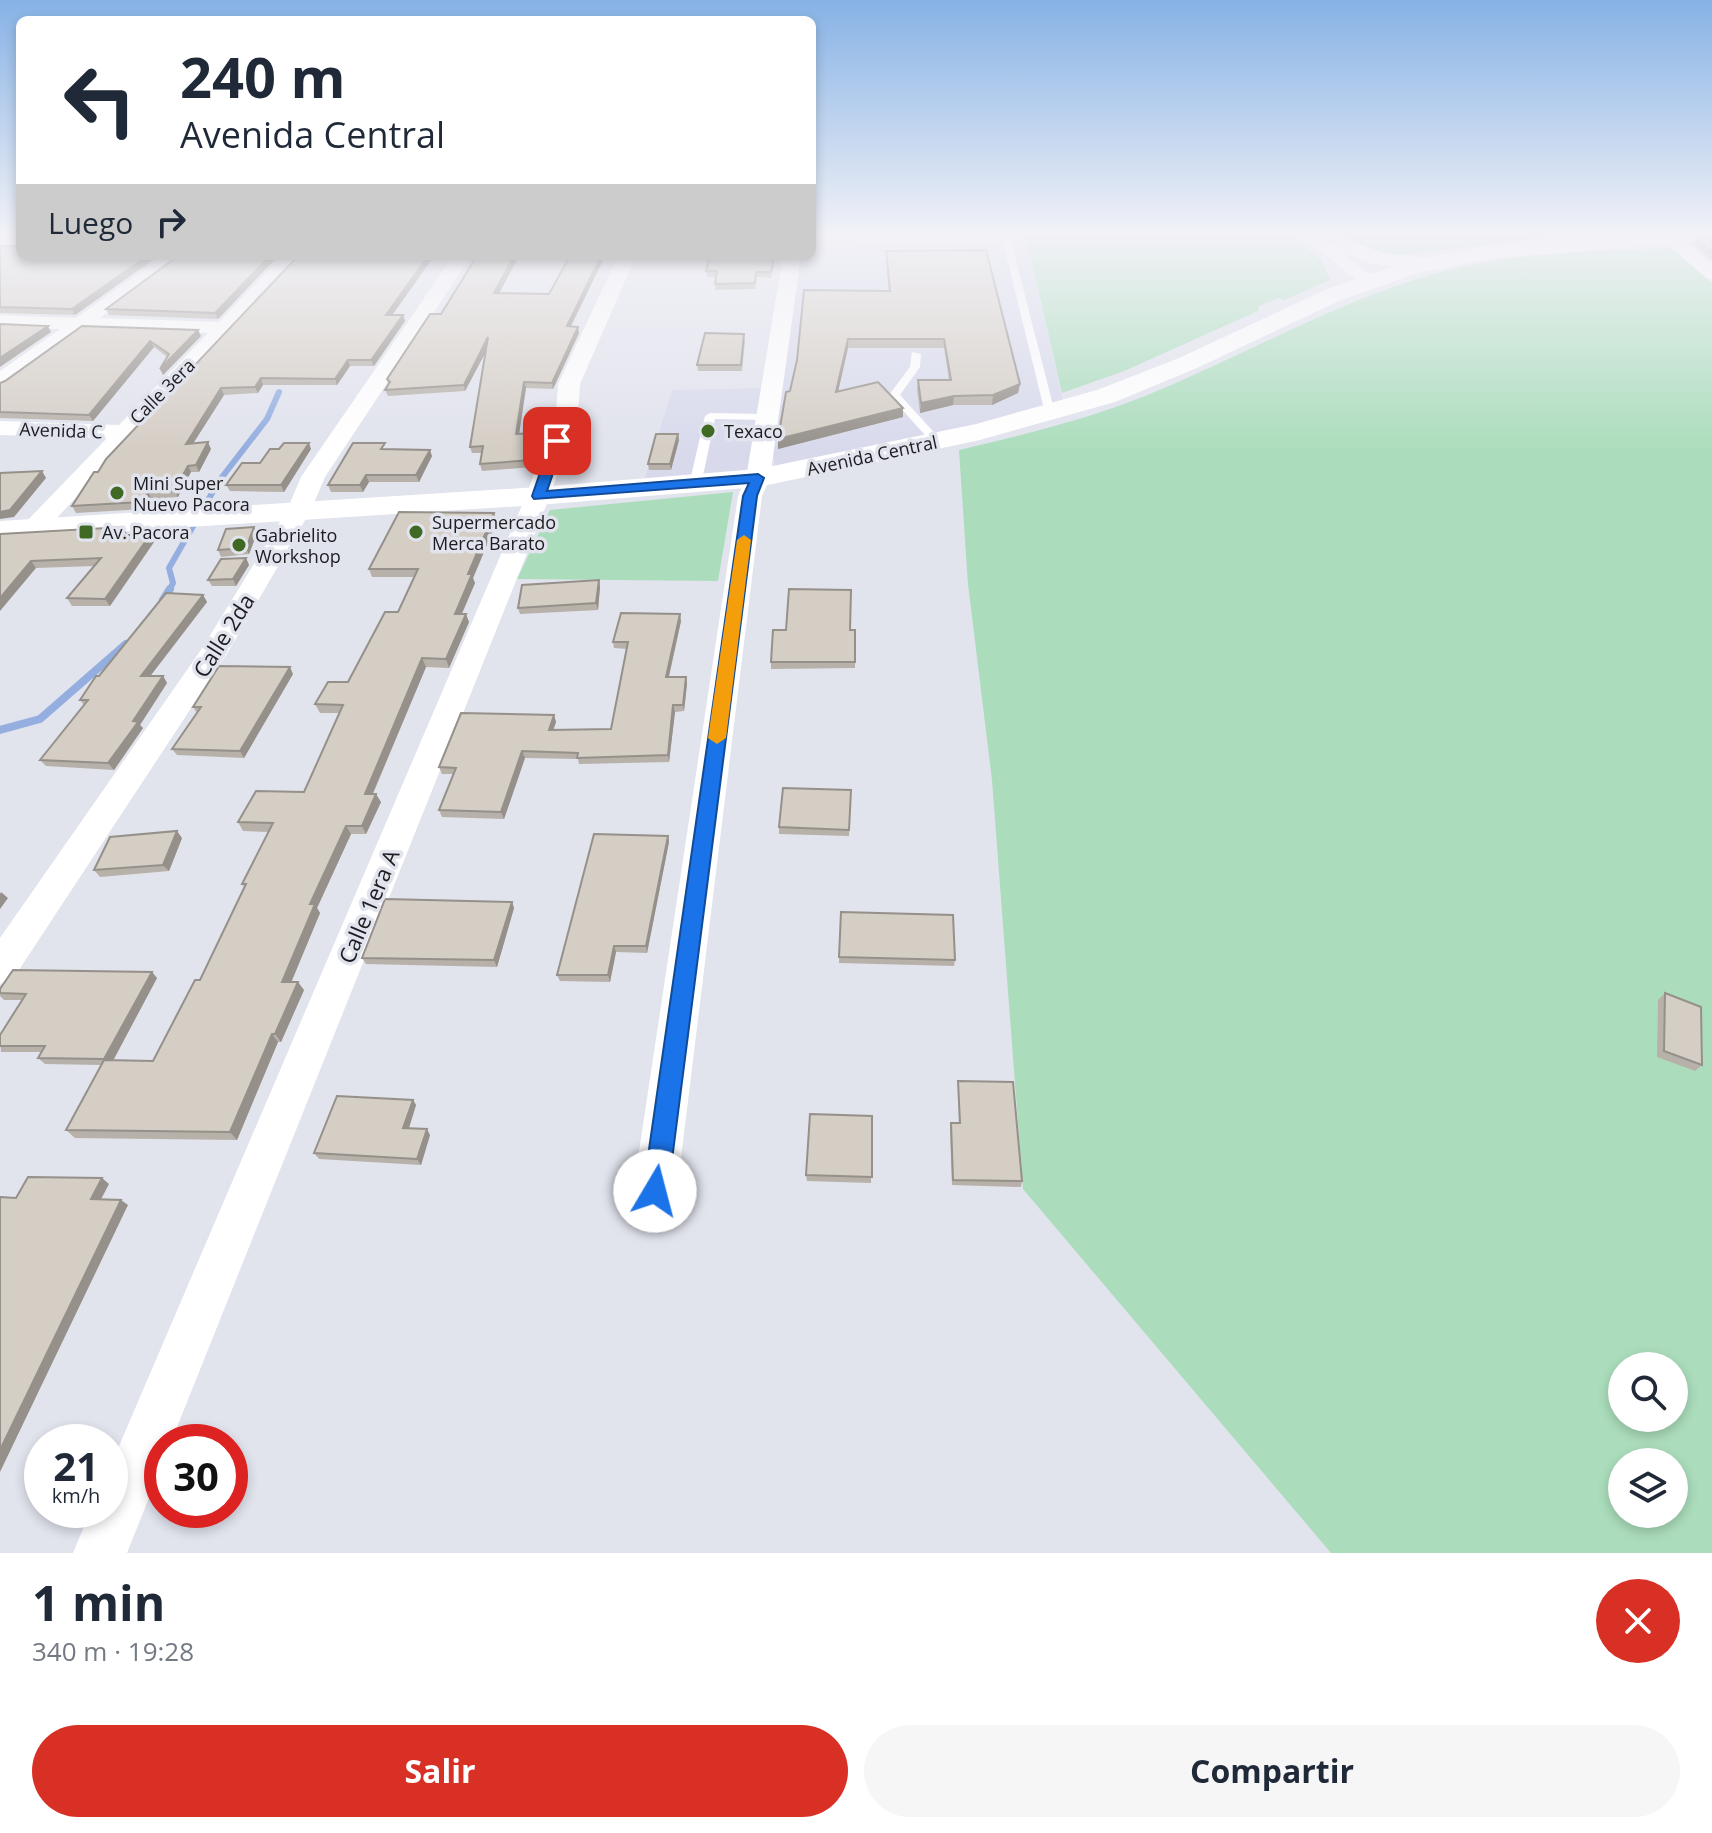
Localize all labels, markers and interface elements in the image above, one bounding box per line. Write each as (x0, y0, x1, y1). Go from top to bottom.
text: 240 m (180, 38, 346, 114)
icon: left (48, 48, 152, 152)
text: Avenida Central (180, 110, 445, 159)
icon: right (149, 200, 193, 244)
text: Luego (48, 202, 133, 243)
street label: Calle 3era (124, 353, 200, 429)
pin (523, 407, 591, 475)
street label: Avenida C (19, 417, 103, 443)
icon: arrive (535, 419, 579, 463)
place label: Texaco (724, 419, 783, 443)
marker: Texaco (699, 422, 717, 440)
street label: Avenida Central (805, 429, 939, 481)
place label: Mini Super Nuevo Pacora (133, 471, 250, 516)
marker: Mini Super Nuevo Pacora (108, 484, 126, 502)
place label: Supermercado Merca Barato (432, 510, 556, 555)
place label: Av. Pacora (102, 520, 189, 544)
marker: Av. Pacora (77, 523, 95, 541)
place label: Gabrielito Workshop (255, 523, 341, 568)
marker: Supermercado Merca Barato (407, 523, 425, 541)
marker: Gabrielito Workshop (230, 536, 248, 554)
street label: Calle 2da (185, 587, 261, 683)
street label: Calle 1era A (331, 844, 405, 968)
position arrow (613, 1149, 697, 1233)
map controls (1608, 1352, 1688, 1528)
button: search (1608, 1352, 1688, 1432)
speed limit sign: 30 (144, 1424, 248, 1528)
text: 21 (53, 1438, 99, 1493)
button: layers (1608, 1448, 1688, 1528)
text: km/h (52, 1482, 100, 1509)
text: 1 min (32, 1570, 165, 1635)
button: close (1596, 1579, 1680, 1663)
text: 340 m · 19:28 (32, 1633, 194, 1669)
button: Salir (32, 1725, 848, 1817)
button: Compartir (864, 1725, 1680, 1817)

